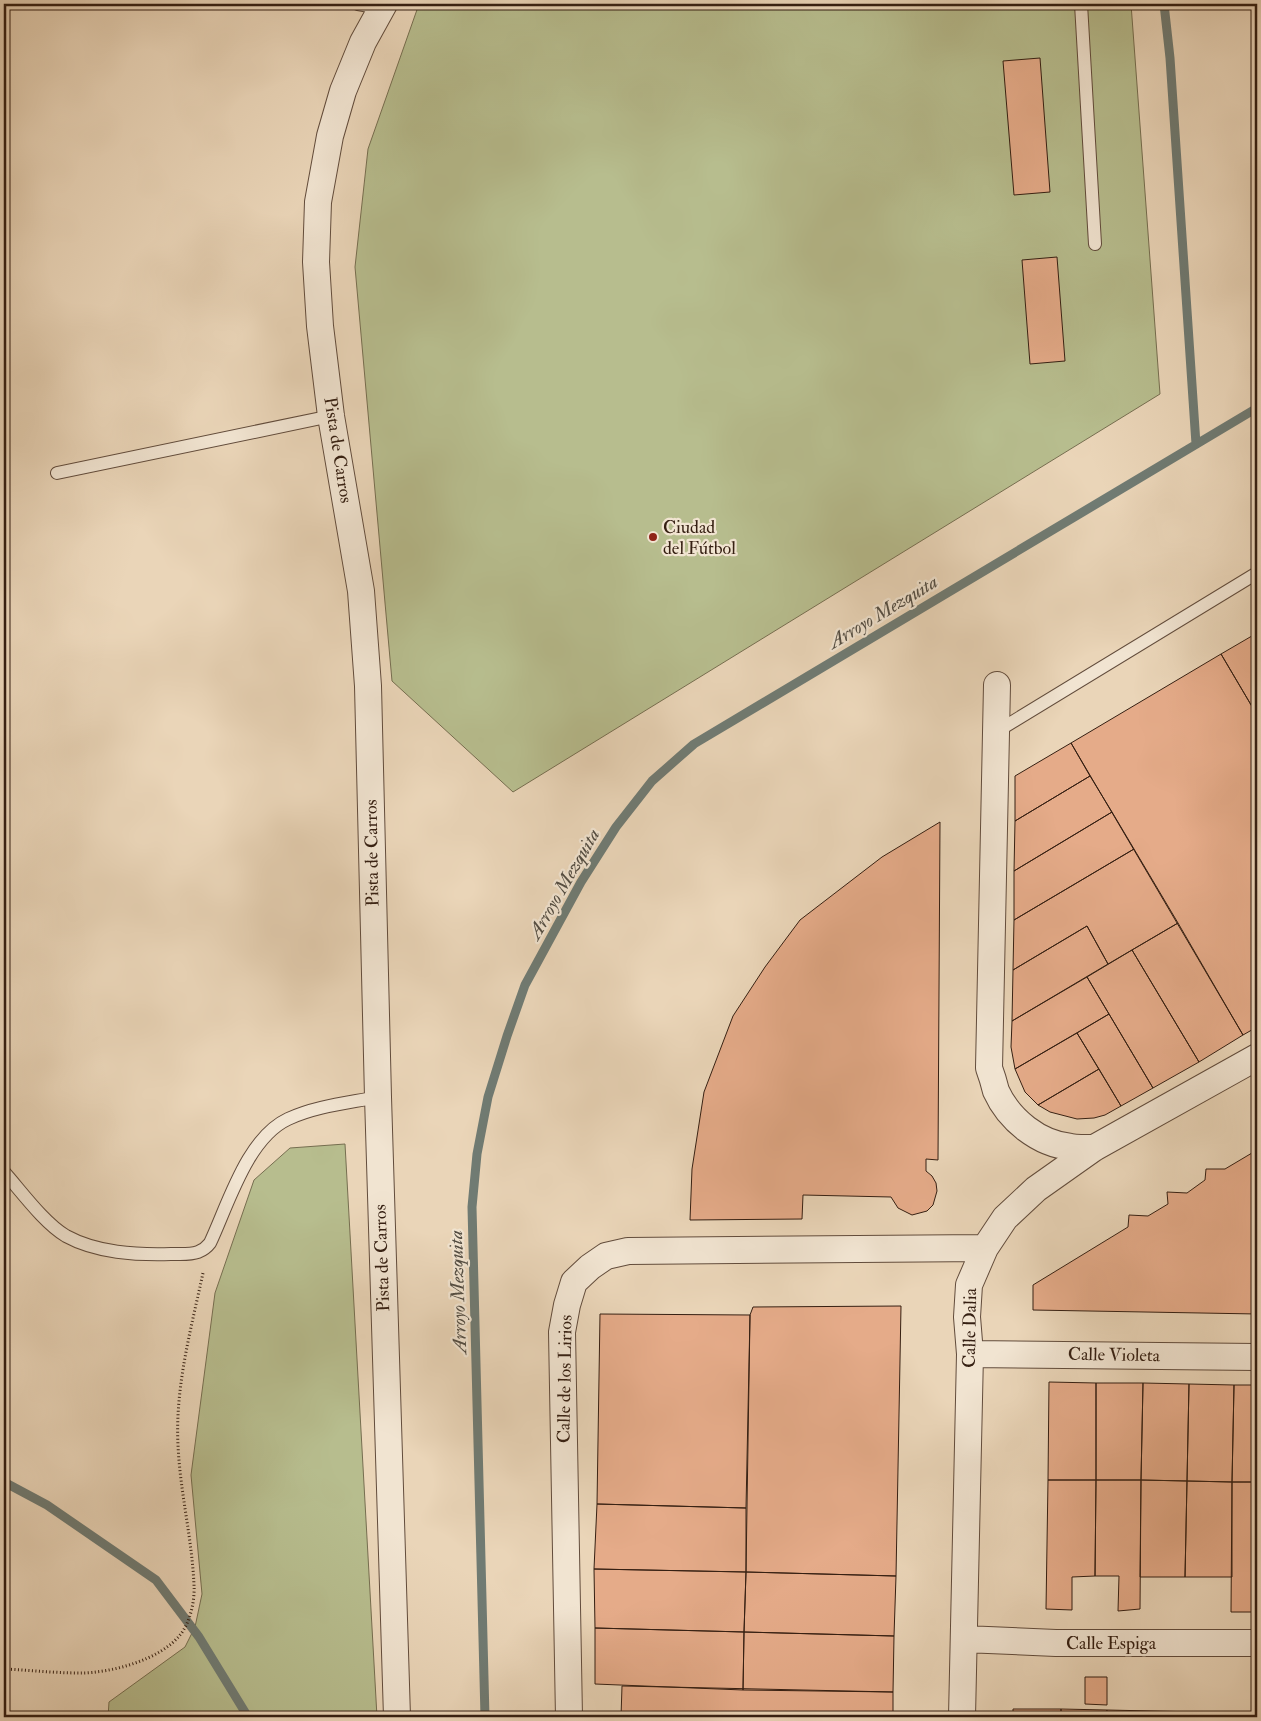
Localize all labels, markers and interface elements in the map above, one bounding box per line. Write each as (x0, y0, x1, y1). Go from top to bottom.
street label: Pista de Carros (318, 395, 358, 505)
place label: Ciudad del Fútbol (663, 516, 736, 560)
marker: Ciudad del Fútbol (647, 531, 659, 543)
water label: Arroyo Mezquita (822, 570, 942, 655)
street label: Pista de Carros (360, 799, 384, 907)
water label: Arroyo Mezquita (522, 824, 605, 945)
street label: Pista de Carros (369, 1204, 395, 1312)
water label: Arroyo Mezquita (444, 1230, 472, 1356)
street label: Calle Dalia (958, 1287, 982, 1368)
street label: Calle de los Lirios (552, 1315, 578, 1443)
street label: Calle Violeta (1068, 1343, 1161, 1367)
street label: Calle Espiga (1066, 1632, 1157, 1655)

